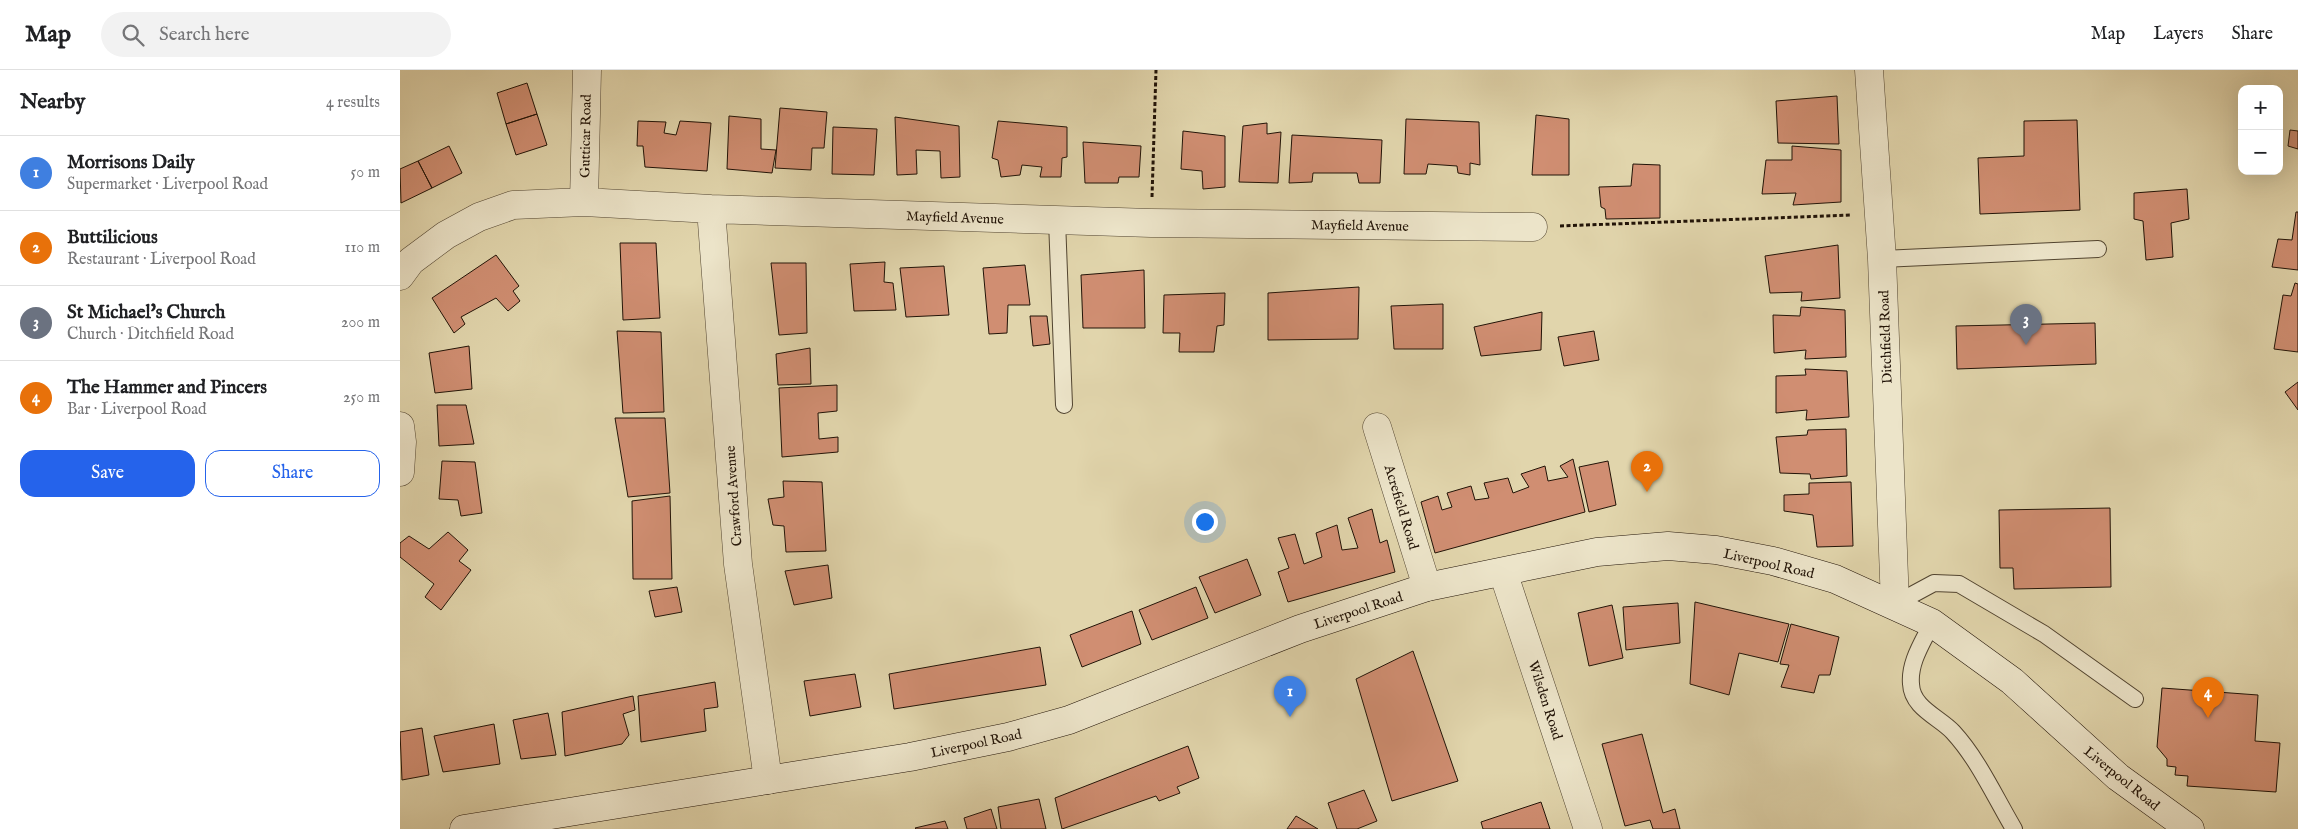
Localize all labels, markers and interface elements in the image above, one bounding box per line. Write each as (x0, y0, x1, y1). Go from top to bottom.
search box (101, 12, 451, 57)
text: Map (25, 19, 71, 50)
icon: search (119, 21, 147, 49)
text: Search here (159, 23, 250, 47)
text: Map (2091, 23, 2125, 46)
text: Layers (2153, 23, 2204, 46)
text: Share (2232, 23, 2273, 46)
map controls (2238, 85, 2283, 175)
button: + (2238, 85, 2283, 130)
text: Nearby (20, 89, 85, 116)
text: 4 results (326, 93, 380, 113)
street label: Gutticar Road (576, 94, 596, 178)
button: − (2238, 130, 2283, 175)
text: Morrisons Daily (67, 151, 195, 175)
text: 1 (33, 163, 39, 183)
text: 50 m (351, 163, 380, 183)
text: Supermarket · Liverpool Road (67, 175, 268, 195)
street label: Mayfield Avenue (906, 207, 1005, 229)
street label: Mayfield Avenue (1311, 216, 1410, 236)
text: Buttilicious (67, 226, 158, 250)
text: 2 (32, 238, 40, 258)
text: 110 m (344, 238, 380, 258)
text: Restaurant · Liverpool Road (67, 250, 256, 270)
street label: Ditchfield Road (1875, 289, 1897, 384)
text: St Michael's Church (67, 301, 225, 325)
pin: 3 (2010, 304, 2042, 345)
text: 3 (33, 313, 39, 333)
text: 200 m (341, 313, 380, 333)
text: Church · Ditchfield Road (67, 325, 234, 345)
text: The Hammer and Pincers (67, 376, 267, 400)
text: 4 (32, 388, 40, 408)
text: 250 m (343, 388, 380, 408)
text: Bar · Liverpool Road (67, 400, 207, 420)
street label: Crawford Avenue (721, 444, 747, 547)
button: Save (20, 450, 195, 497)
button: Share (205, 450, 380, 497)
pin: 2 (1631, 451, 1663, 492)
street label: Acrefield Road (1379, 462, 1423, 552)
your location (1192, 509, 1218, 535)
street label: Liverpool Road (1722, 545, 1816, 583)
street label: Liverpool Road (1312, 588, 1406, 634)
street label: Wilsden Road (1524, 659, 1566, 743)
pin: 1 (1274, 676, 1306, 717)
pin: 4 (2192, 677, 2224, 718)
street label: Liverpool Road (929, 725, 1024, 762)
street label: Liverpool Road (2080, 743, 2163, 815)

